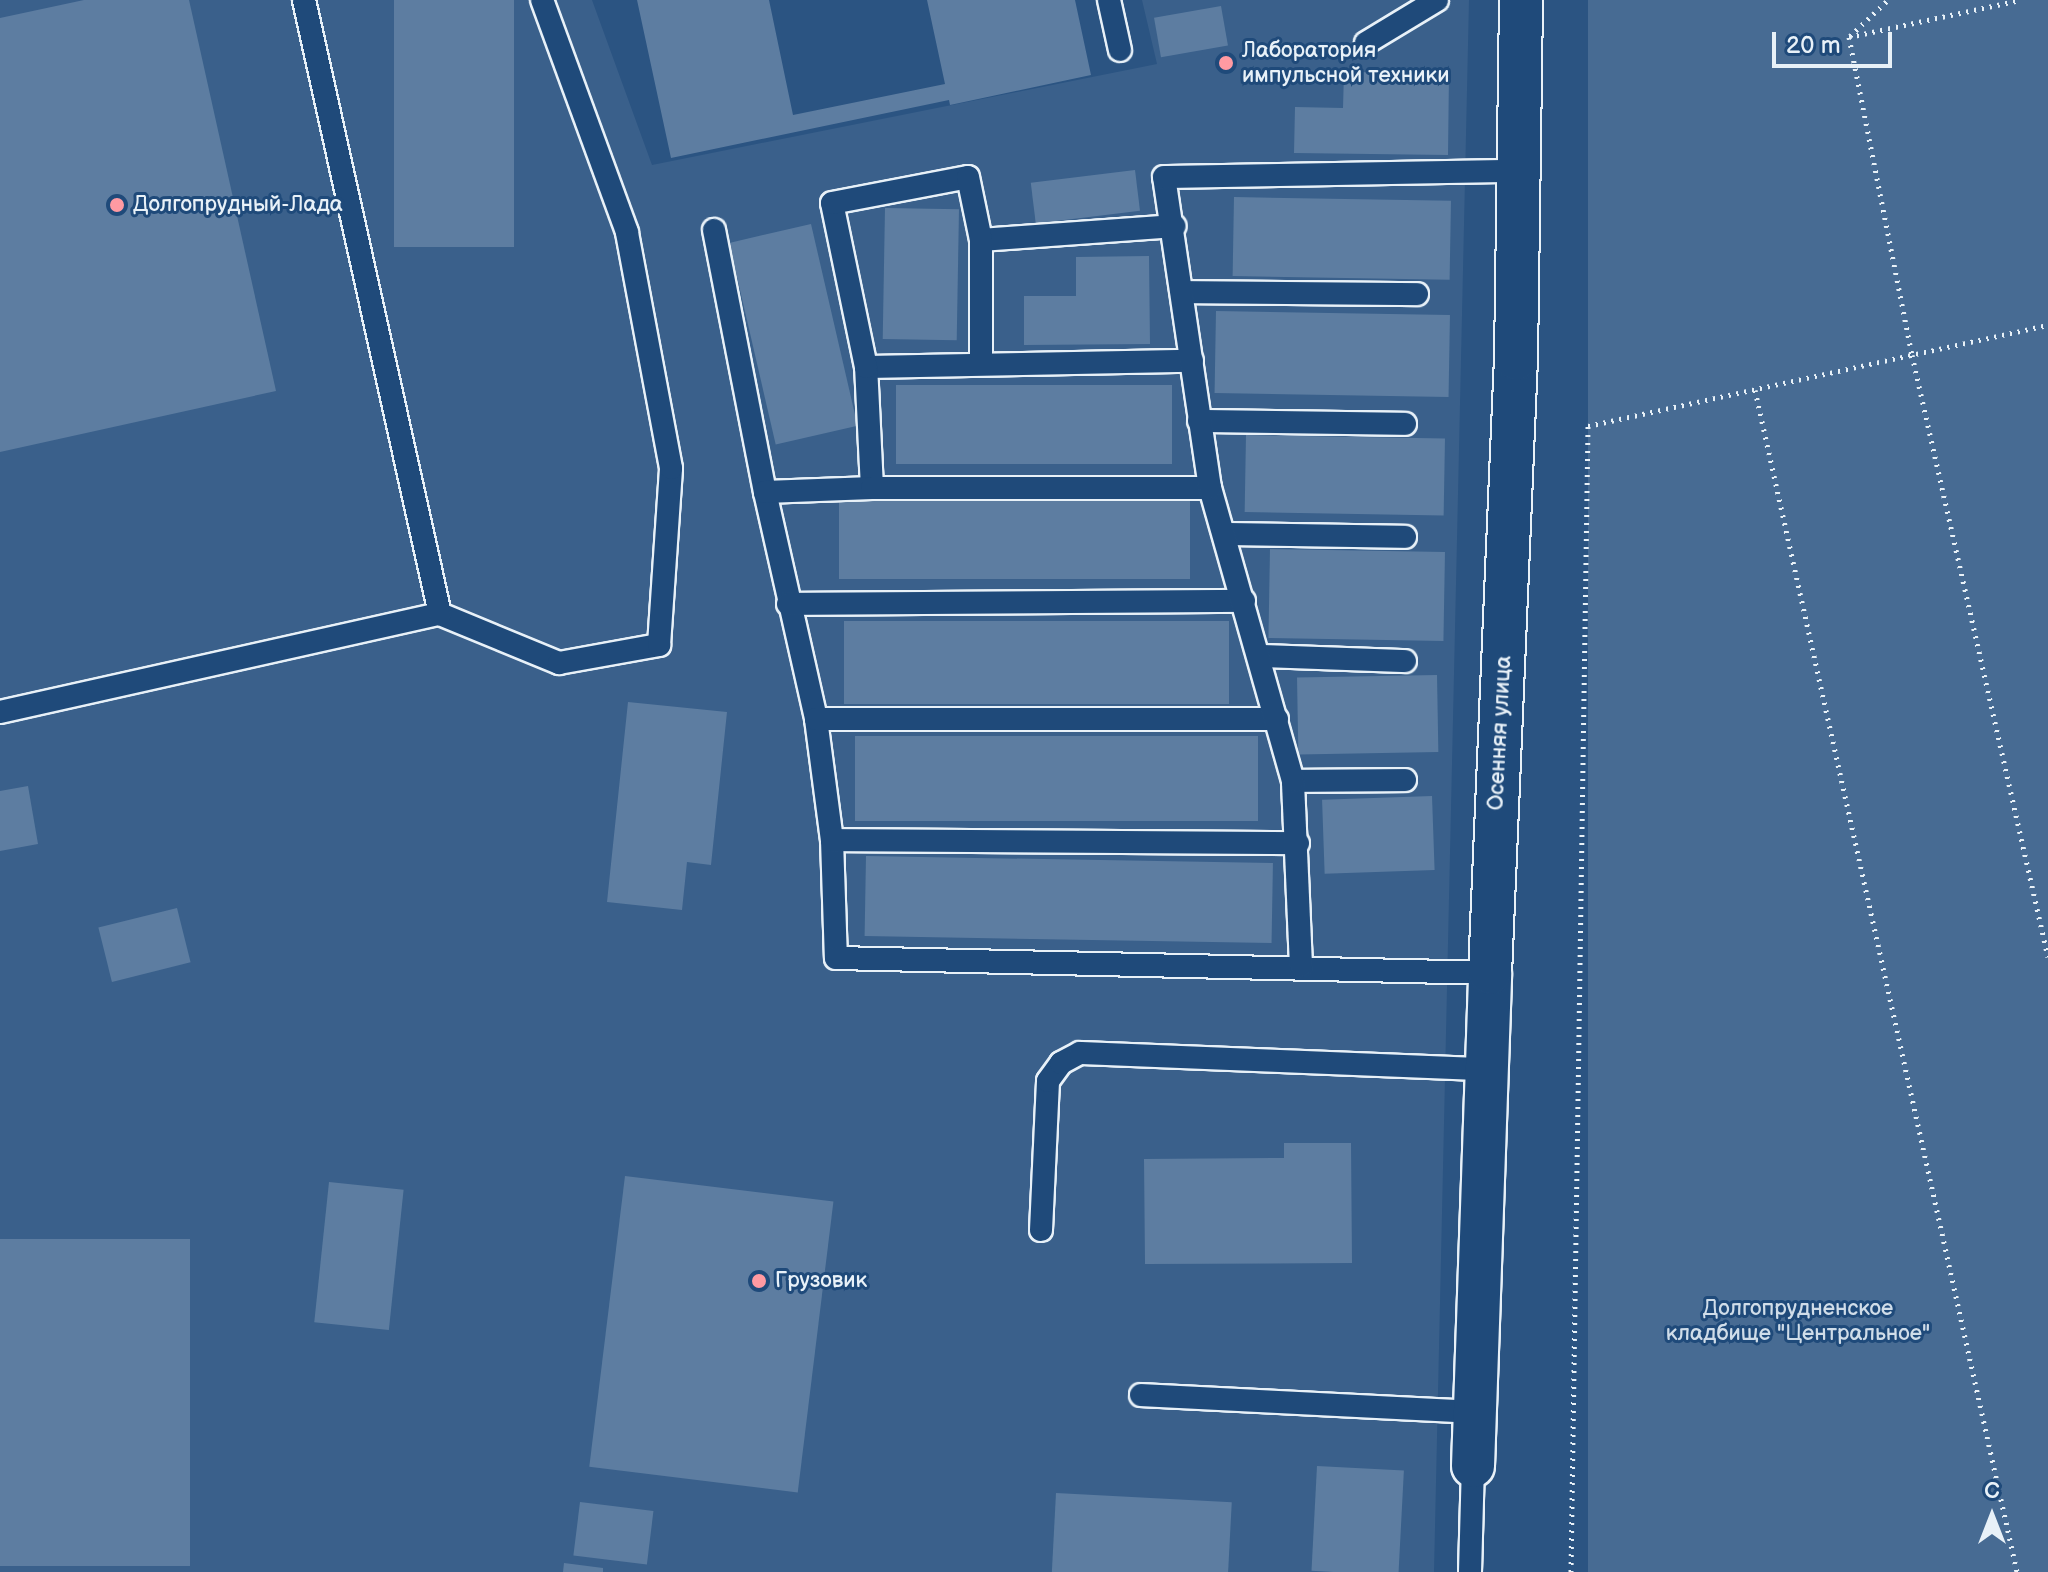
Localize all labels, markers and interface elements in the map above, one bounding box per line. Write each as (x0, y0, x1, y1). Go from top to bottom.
scale bar (1776, 16, 1896, 66)
text: 20 m (1786, 31, 1841, 60)
place label: Лаборатория импульсной техники (1242, 37, 1449, 88)
marker: Лаборатория импульсной техники (1217, 54, 1235, 72)
place label: Долгопрудный-Лада (133, 192, 343, 218)
marker: Долгопрудный-Лада (108, 196, 126, 214)
street label: Осенняя улица (1483, 655, 1517, 811)
place label: Грузовик (775, 1268, 867, 1294)
marker: Грузовик (750, 1272, 768, 1290)
park label: Долгопрудненское кладбище "Центральное" (1666, 1295, 1930, 1346)
north arrow (1952, 1476, 2032, 1556)
text: С (1984, 1478, 2000, 1505)

